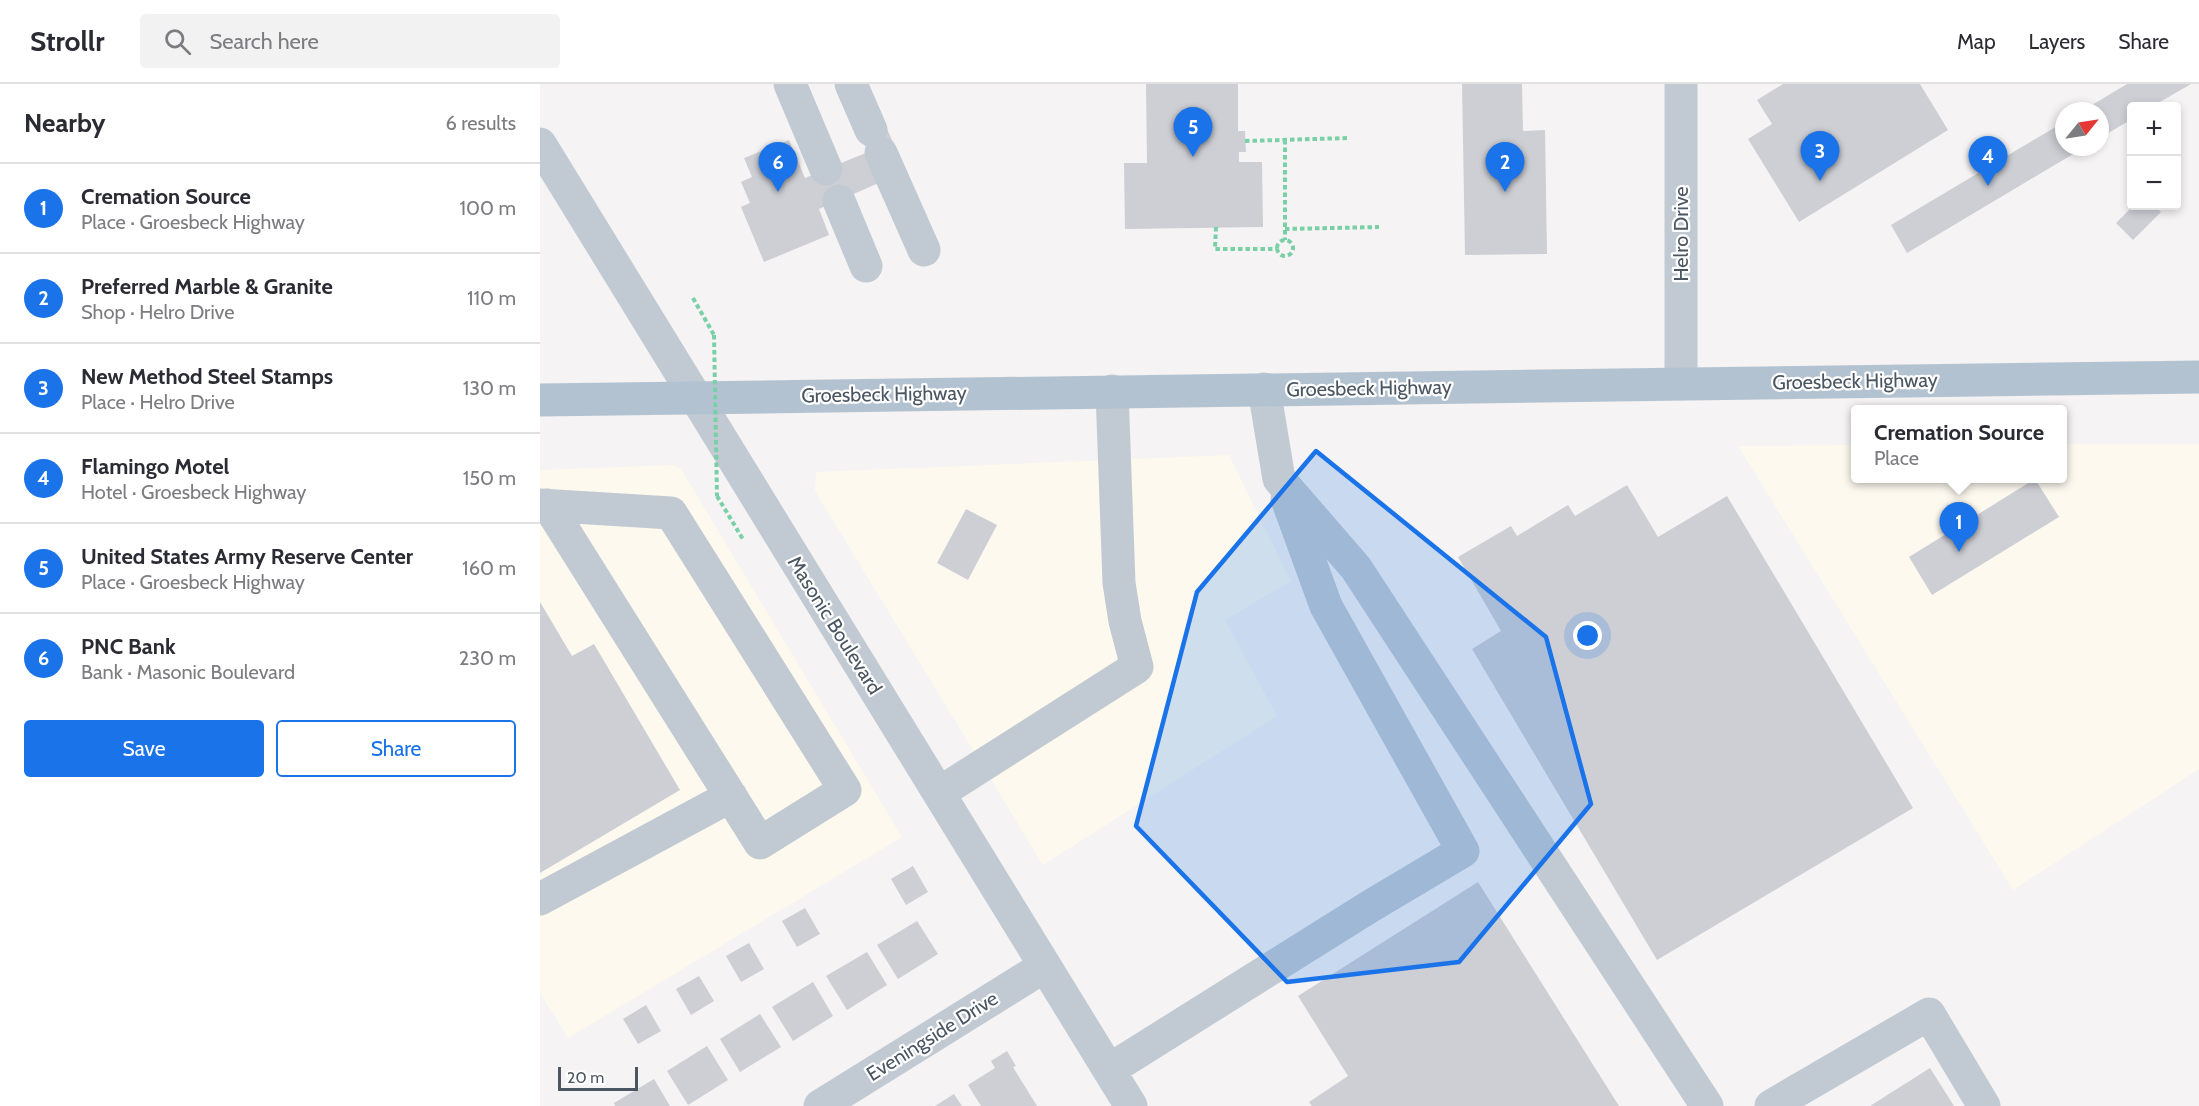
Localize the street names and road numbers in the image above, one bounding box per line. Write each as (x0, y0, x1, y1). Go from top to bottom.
street label: Helro Drive (1669, 186, 1693, 282)
street label: Groesbeck Highway (1772, 368, 1938, 394)
street label: Groesbeck Highway (1286, 375, 1452, 401)
street label: Groesbeck Highway (801, 381, 967, 407)
street label: Masonic Boulevard (783, 551, 887, 699)
street label: Eveningside Drive (862, 986, 1002, 1086)

